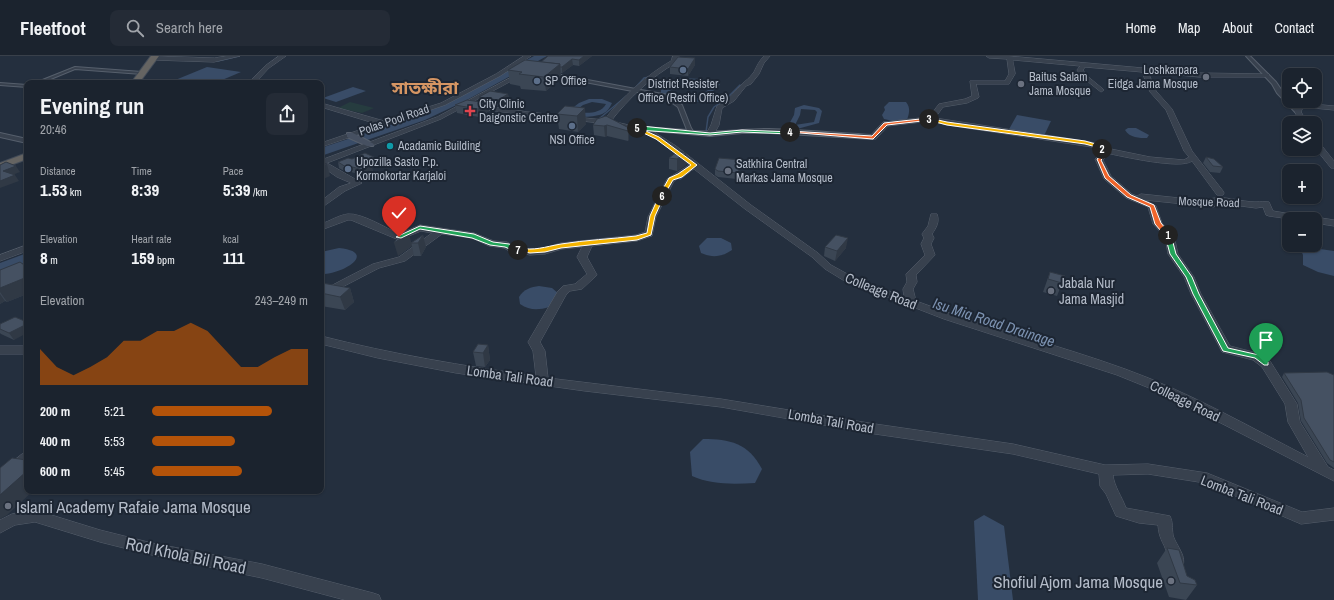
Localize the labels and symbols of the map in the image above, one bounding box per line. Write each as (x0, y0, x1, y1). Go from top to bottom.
place label: Loshkarpara Eidga Jama Mosque (1108, 62, 1199, 92)
marker: District Resister Office (Restri Office) (678, 65, 688, 75)
place label: Baitus Salam Jama Mosque (1029, 69, 1091, 99)
marker: Loshkarpara Eidga Jama Mosque (1201, 72, 1211, 82)
place label: SP Office (545, 73, 587, 89)
district label: সাতক্ষীরা (391, 75, 459, 100)
marker: SP Office (532, 76, 542, 86)
place label: District Resister Office (Restri Office) (638, 76, 728, 106)
marker: Baitus Salam Jama Mosque (1016, 79, 1026, 89)
place label: City Clinic Daigonstic Centre (479, 96, 558, 126)
street label: Polas Pool Road (357, 101, 431, 139)
marker: City Clinic Daigonstic Centre (464, 105, 476, 117)
pin: 3 (919, 109, 939, 129)
pin: 5 (627, 118, 647, 138)
marker: NSI Office (567, 121, 577, 131)
pin: 4 (780, 122, 800, 142)
place label: NSI Office (549, 132, 595, 148)
place label: Acadamic Building (397, 138, 481, 154)
pin: 2 (1092, 139, 1112, 159)
marker: Acadamic Building (385, 141, 395, 151)
place label: Upozilla Sasto P.p. Kormokortar Karjaloi (356, 154, 446, 184)
place label: Satkhira Central Markas Jama Mosque (736, 156, 833, 186)
marker: Upozilla Sasto P.p. Kormokortar Karjaloi (343, 164, 353, 174)
marker: Satkhira Central Markas Jama Mosque (723, 166, 733, 176)
pin: 6 (652, 186, 672, 206)
street label: Mosque Road (1178, 193, 1240, 211)
pin (382, 196, 416, 237)
pin: 1 (1158, 225, 1178, 245)
pin: 7 (508, 240, 528, 260)
street label: Colleage Road (842, 268, 920, 314)
place label: Jabala Nur Jama Masjid (1059, 274, 1124, 308)
marker: Jabala Nur Jama Masjid (1046, 286, 1056, 296)
water label: Isu Mia Road Drainage (930, 292, 1058, 352)
pin (1249, 323, 1283, 364)
street label: Lomba Tali Road (466, 361, 554, 391)
street label: Colleage Road (1147, 376, 1223, 426)
street label: Lomba Tali Road (787, 405, 875, 437)
street label: Lomba Tali Road (1198, 471, 1286, 519)
place label: Islami Academy Rafaie Jama Mosque (16, 495, 251, 518)
marker: Islami Academy Rafaie Jama Mosque (3, 501, 13, 511)
street label: Rod Khola Bil Road (124, 531, 248, 579)
place label: Shofiul Ajom Jama Mosque (993, 570, 1163, 593)
marker: Shofiul Ajom Jama Mosque (1166, 576, 1176, 586)

